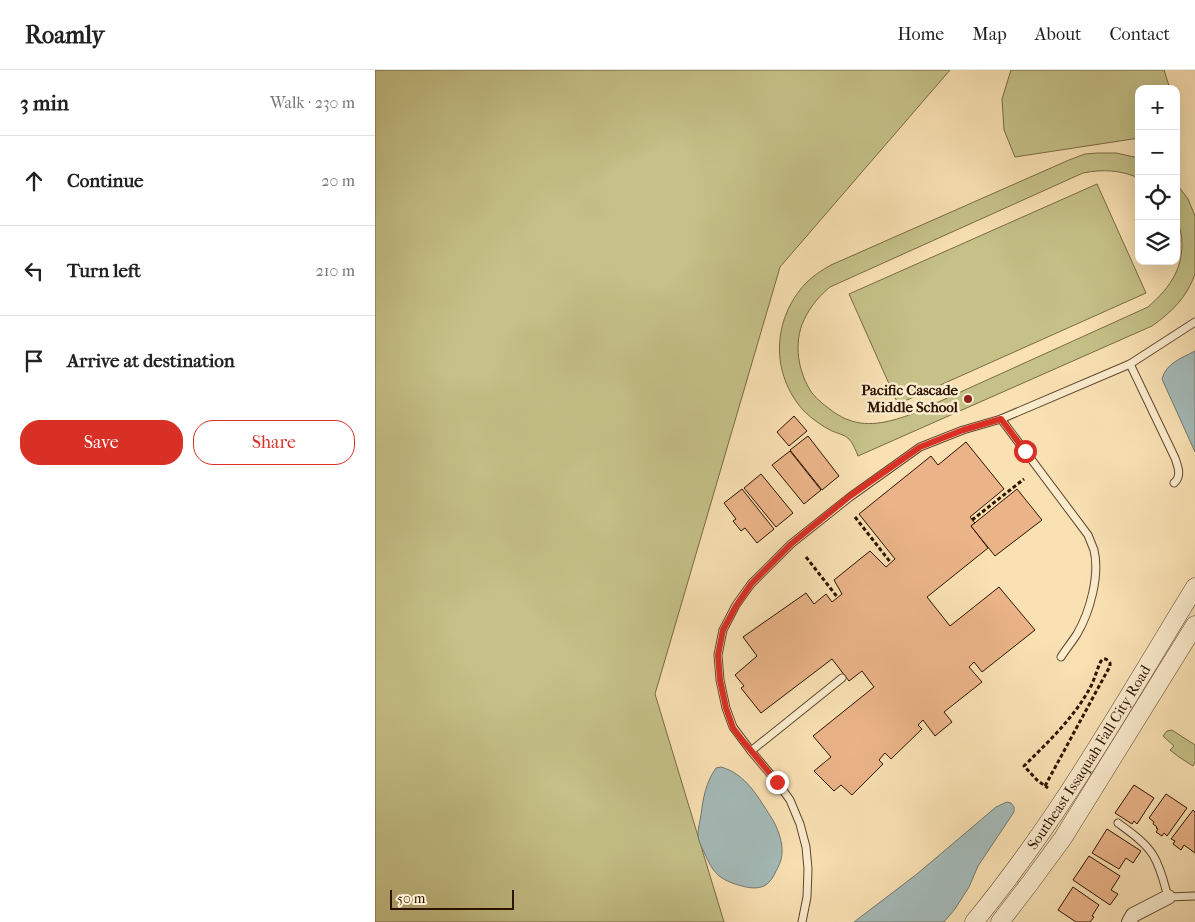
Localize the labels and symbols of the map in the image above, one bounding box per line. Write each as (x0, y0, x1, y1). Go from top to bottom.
place label: Pacific Cascade Middle School (861, 381, 959, 416)
marker: Pacific Cascade Middle School (962, 393, 974, 405)
route start (1014, 440, 1037, 463)
street label: Southeast Issaquah Fall City Road (1023, 661, 1155, 853)
route end (766, 771, 789, 794)
scale bar (390, 887, 514, 910)

